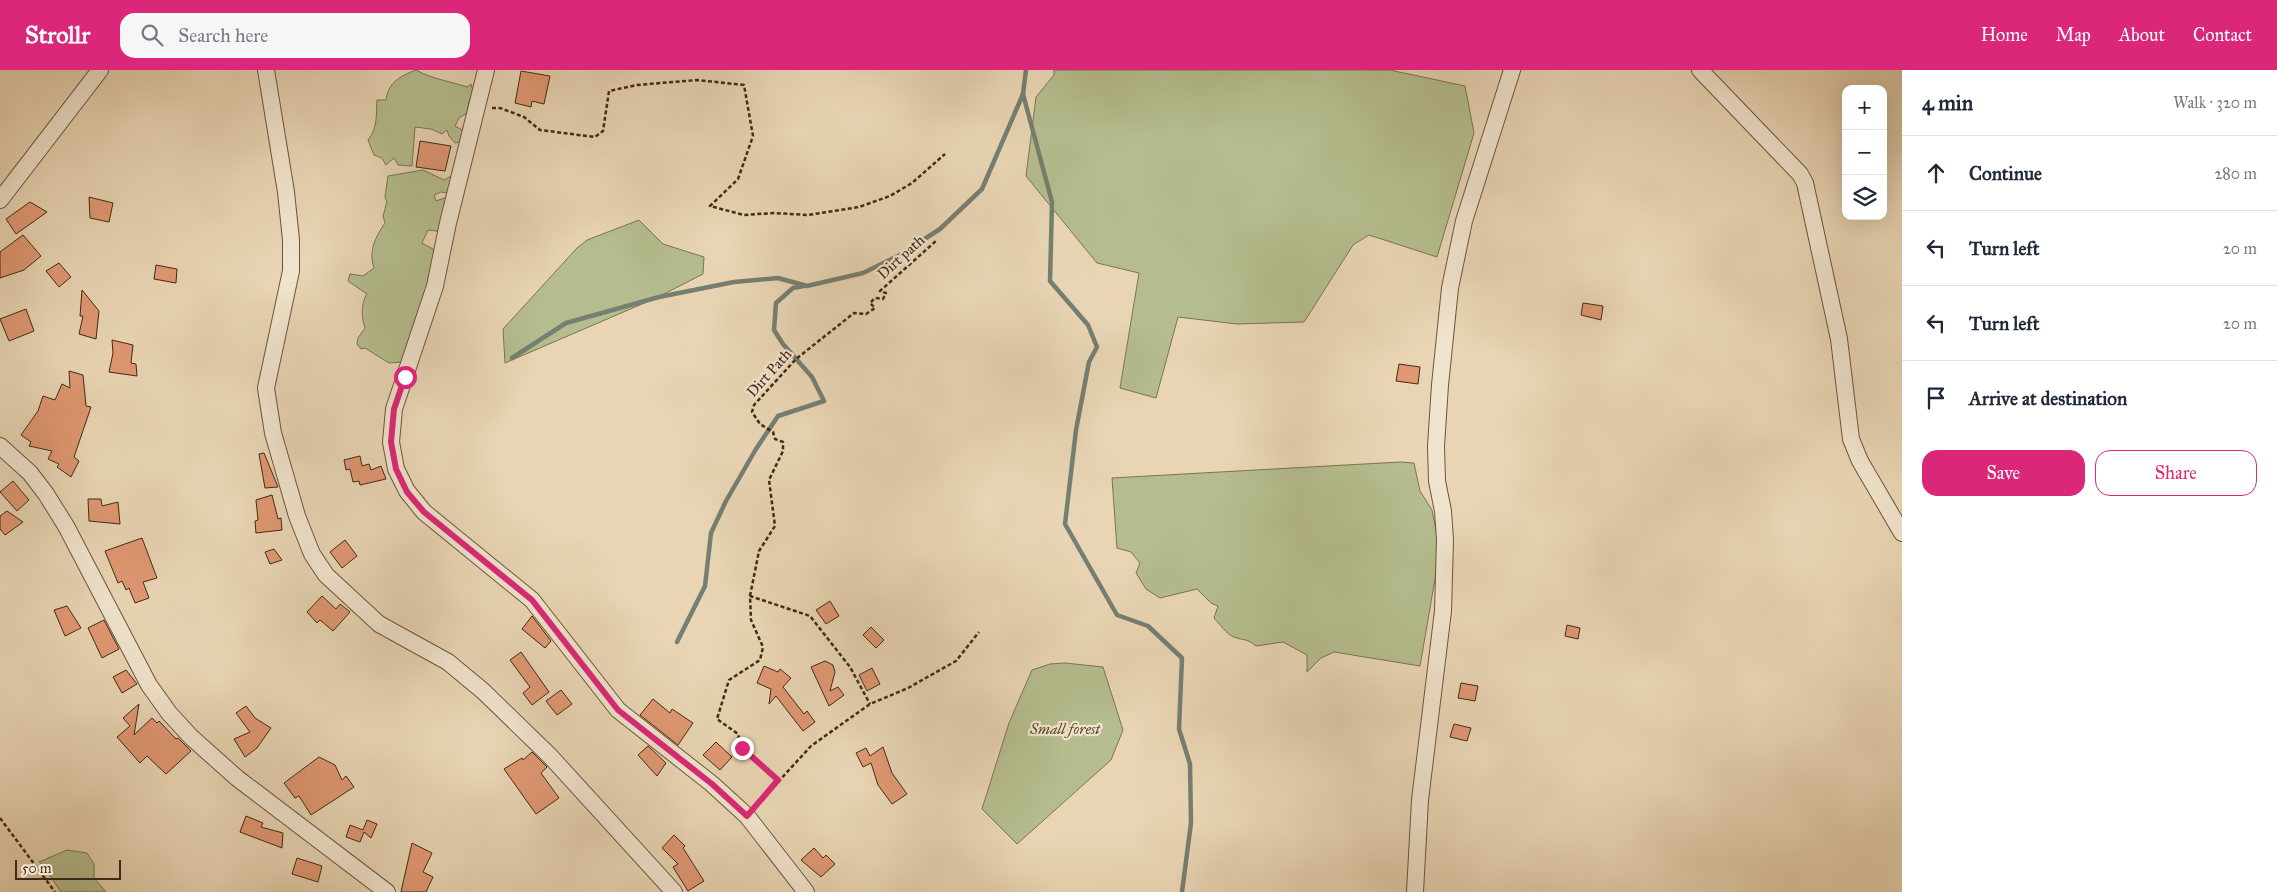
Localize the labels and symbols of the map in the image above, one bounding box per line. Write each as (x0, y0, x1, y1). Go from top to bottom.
street label: Dirt path (874, 231, 929, 283)
street label: Dirt Path (743, 345, 796, 401)
route start (394, 366, 417, 389)
park label: Small forest (1029, 720, 1101, 738)
route end (731, 737, 754, 760)
scale bar (15, 857, 121, 880)

